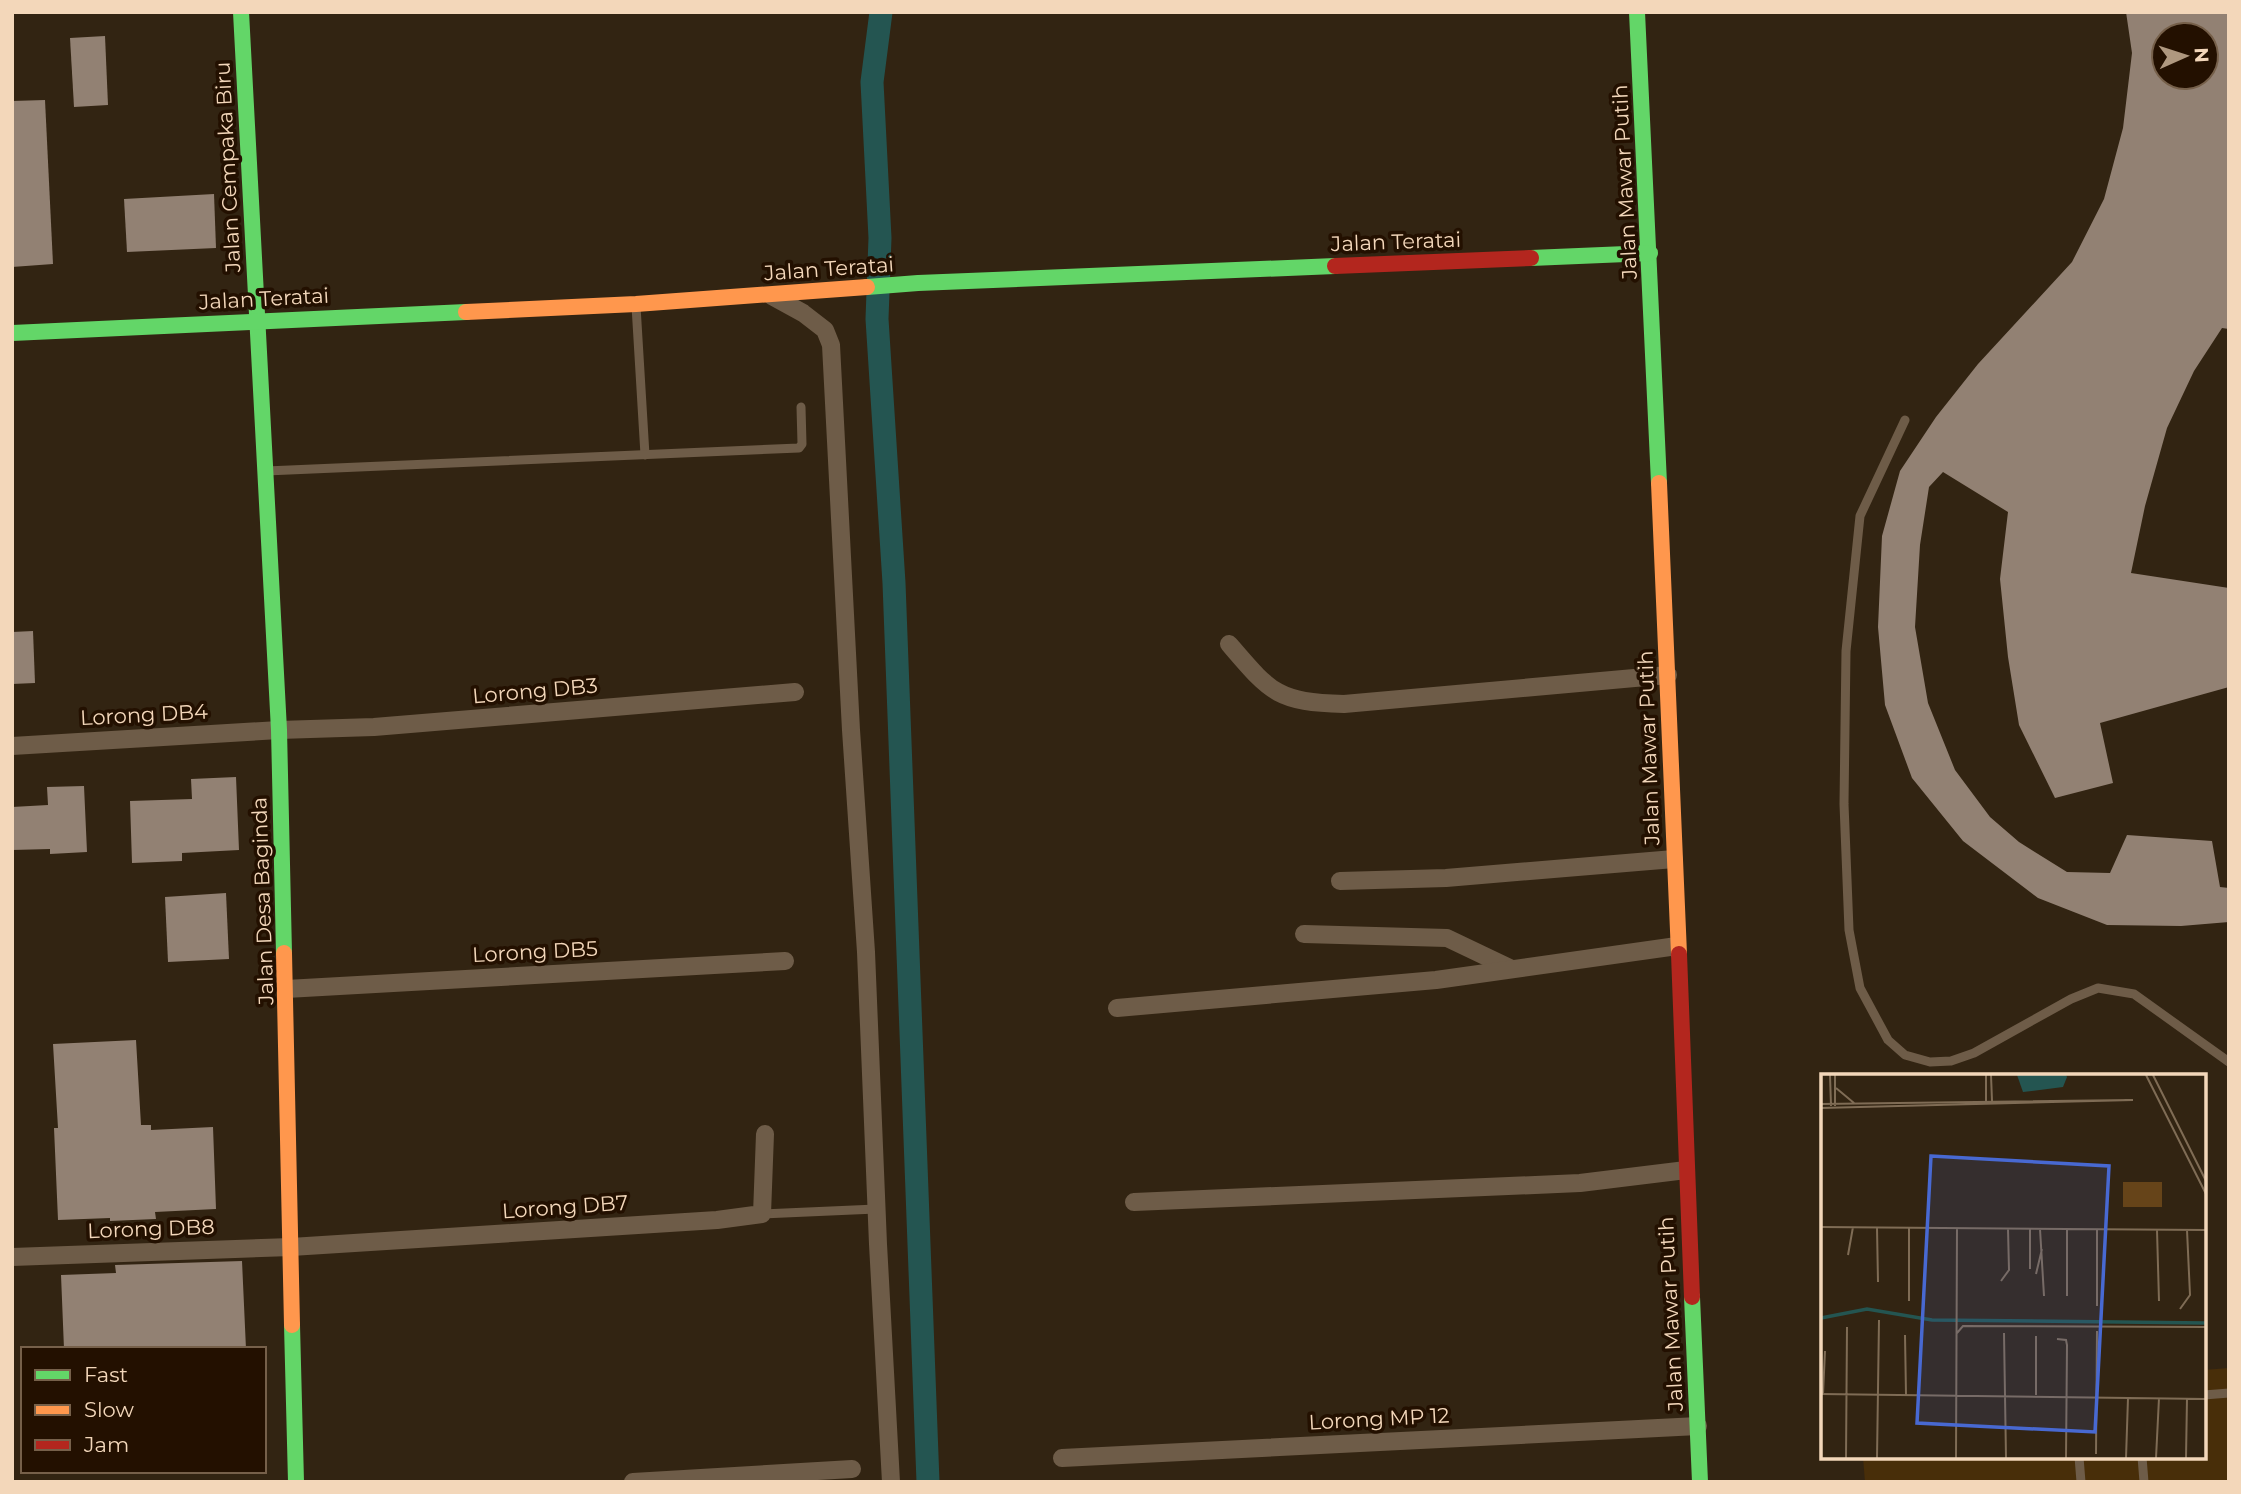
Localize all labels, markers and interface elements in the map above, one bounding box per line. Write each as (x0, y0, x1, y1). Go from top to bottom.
north arrow (2150, 21, 2220, 91)
text: N (2190, 47, 2213, 63)
street label: Jalan Cempaka Biru (210, 61, 246, 274)
street label: Jalan Mawar Putih (1607, 84, 1642, 281)
street label: Jalan Teratai (1329, 227, 1462, 256)
street label: Jalan Teratai (762, 251, 895, 286)
street label: Jalan Teratai (197, 283, 330, 314)
street label: Jalan Mawar Putih (1633, 650, 1664, 847)
street label: Lorong DB3 (471, 673, 599, 708)
street label: Lorong DB4 (79, 699, 209, 730)
street label: Jalan Desa Baginda (246, 797, 279, 1006)
street label: Lorong DB5 (471, 936, 599, 967)
inset map (1821, 1074, 2206, 1459)
street label: Lorong DB7 (501, 1190, 629, 1223)
street label: Lorong DB8 (87, 1214, 215, 1243)
street label: Jalan Mawar Putih (1653, 1216, 1688, 1413)
legend (21, 1347, 266, 1473)
text: Fast (84, 1362, 128, 1387)
text: Slow (84, 1397, 134, 1422)
street label: Lorong MP 12 (1308, 1402, 1450, 1435)
text: Jam (83, 1432, 129, 1457)

